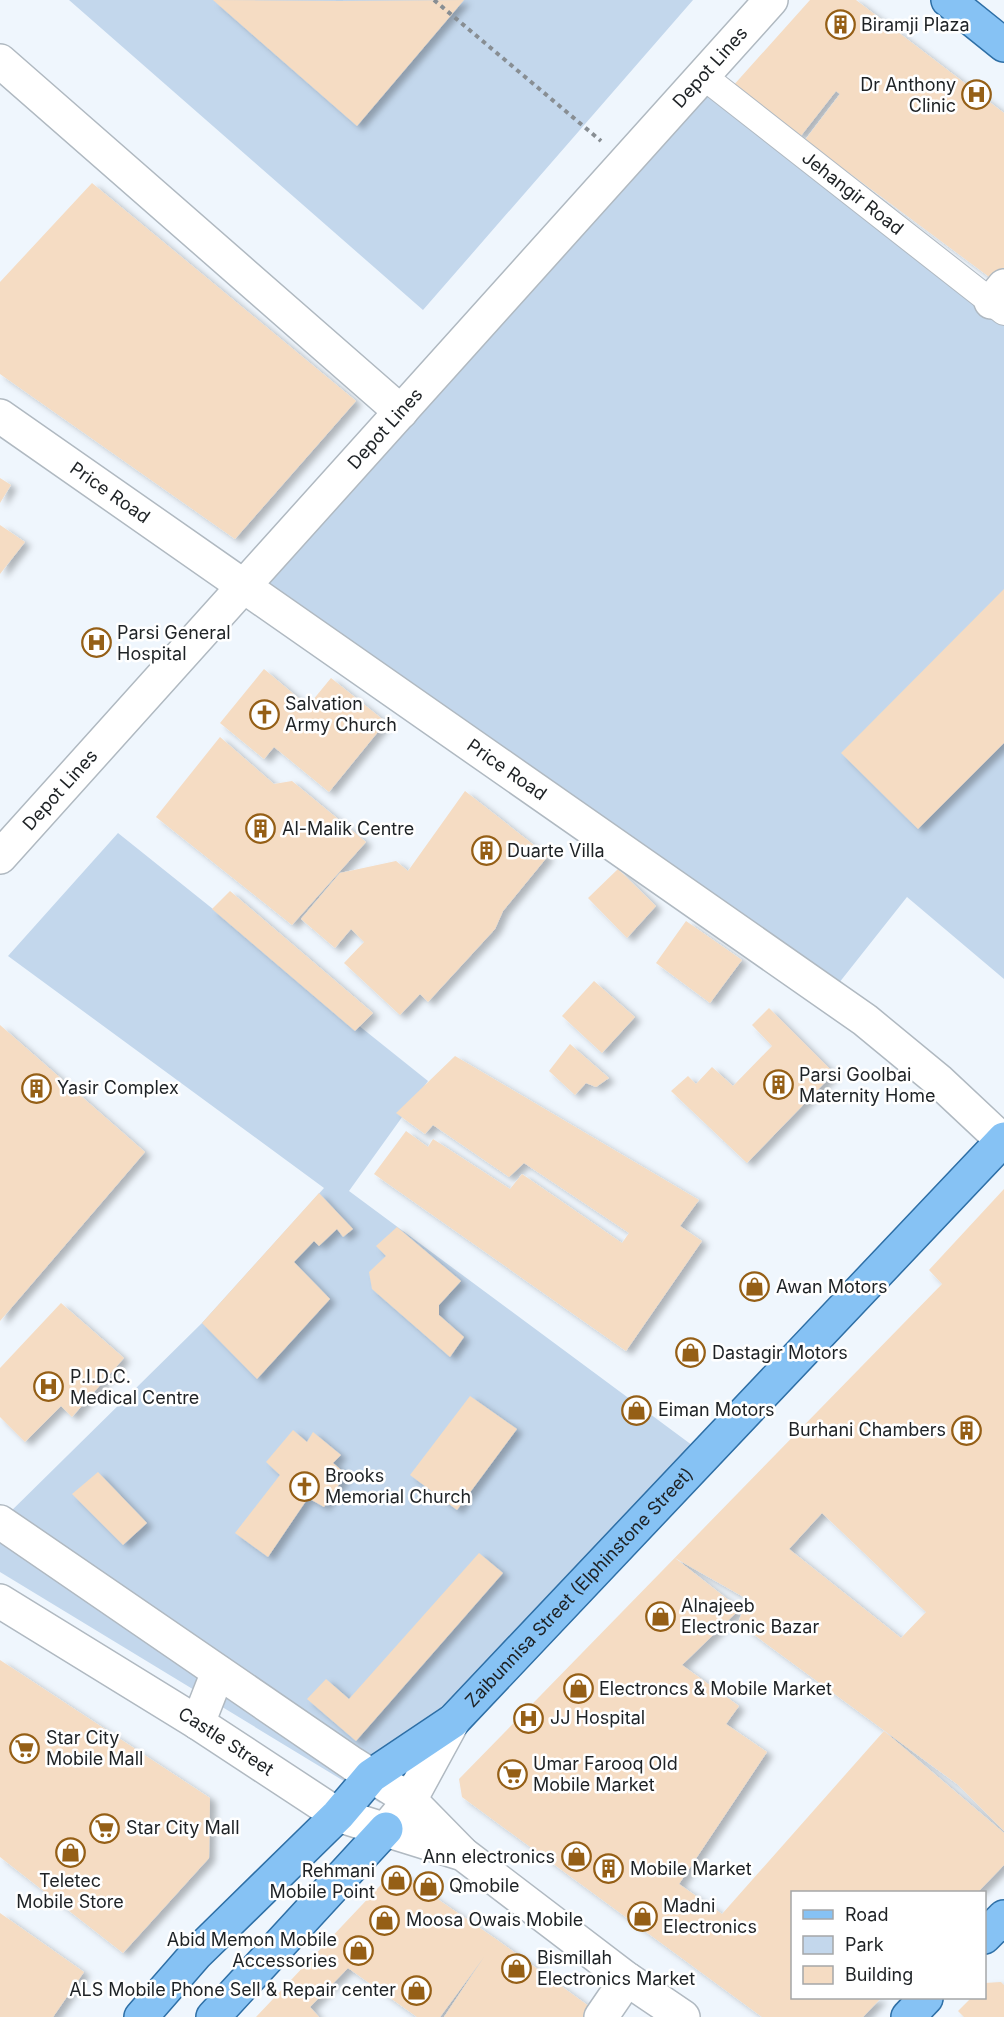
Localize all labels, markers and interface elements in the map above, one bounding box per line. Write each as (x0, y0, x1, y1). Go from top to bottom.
building icon: Biramji Plaza (824, 9, 856, 41)
place label: Biramji Plaza (861, 14, 970, 35)
street label: Depot Lines (668, 22, 752, 112)
place label: Dr Anthony Clinic (860, 74, 956, 116)
hospital icon: Dr Anthony Clinic (961, 79, 993, 111)
street label: Jehangir Road (798, 147, 908, 239)
street label: Depot Lines (343, 384, 427, 473)
street label: Price Road (66, 457, 154, 527)
place label: Parsi General Hospital (117, 622, 231, 664)
hospital icon: Parsi General Hospital (80, 627, 112, 659)
place label: Salvation Army Church (285, 693, 397, 735)
church icon: Salvation Army Church (248, 698, 280, 730)
street label: Price Road (463, 734, 551, 804)
street label: Depot Lines (18, 745, 102, 835)
building icon: Al-Malik Centre (245, 813, 277, 845)
place label: Al-Malik Centre (282, 818, 414, 839)
building icon: Duarte Villa (470, 835, 502, 867)
place label: Duarte Villa (507, 840, 605, 861)
place label: Parsi Goolbai Maternity Home (799, 1064, 935, 1106)
building icon: Parsi Goolbai Maternity Home (762, 1069, 794, 1101)
building icon: Yasir Complex (20, 1072, 52, 1104)
place label: Yasir Complex (57, 1077, 179, 1098)
shop icon: Awan Motors (739, 1271, 771, 1303)
place label: Awan Motors (776, 1276, 888, 1297)
shop icon: Dastagir Motors (675, 1337, 707, 1369)
place label: Dastagir Motors (712, 1342, 848, 1363)
place label: P.I.D.C. Medical Centre (70, 1366, 199, 1408)
hospital icon: P.I.D.C. Medical Centre (33, 1371, 65, 1403)
shop icon: Eiman Motors (621, 1394, 653, 1426)
place label: Eiman Motors (658, 1399, 775, 1420)
building icon: Burhani Chambers (951, 1414, 983, 1446)
place label: Burhani Chambers (788, 1419, 946, 1440)
street label: Zaibunnisa Street (Elphinstone Street) (461, 1463, 697, 1711)
place label: Brooks Memorial Church (325, 1465, 471, 1507)
church icon: Brooks Memorial Church (288, 1470, 320, 1502)
place label: Alnajeeb Electronic Bazar (681, 1595, 819, 1637)
shop icon: Alnajeeb Electronic Bazar (644, 1600, 676, 1632)
shop icon: Electroncs & Mobile Market (562, 1673, 594, 1705)
place label: Electroncs & Mobile Market (599, 1678, 832, 1699)
street label: Castle Street (175, 1702, 278, 1780)
hospital icon: JJ Hospital (513, 1702, 545, 1734)
place label: JJ Hospital (550, 1707, 645, 1728)
place label: Star City Mobile Mall (46, 1727, 143, 1769)
supermarket icon: Star City Mobile Mall (9, 1732, 41, 1764)
place label: Umar Farooq Old Mobile Market (533, 1753, 678, 1795)
supermarket icon: Umar Farooq Old Mobile Market (496, 1758, 528, 1790)
supermarket icon: Star City Mall (89, 1812, 121, 1844)
place label: Star City Mall (126, 1817, 239, 1838)
shop icon: Teletec Mobile Store (54, 1836, 86, 1868)
shop icon: Ann electronics (560, 1841, 592, 1873)
place label: Ann electronics (423, 1846, 555, 1867)
building icon: Mobile Market (593, 1853, 625, 1885)
place label: Mobile Market (630, 1858, 752, 1879)
place label: Rehmani Mobile Point (270, 1860, 375, 1902)
shop icon: Rehmani Mobile Point (380, 1865, 412, 1897)
place label: Teletec Mobile Store (16, 1870, 124, 1912)
shop icon: Qmobile (412, 1870, 444, 1902)
place label: Qmobile (449, 1875, 520, 1896)
legend (791, 1891, 986, 1999)
place label: Madni Electronics (663, 1895, 757, 1937)
shop icon: Madni Electronics (626, 1900, 658, 1932)
shop icon: Moosa Owais Mobile (369, 1904, 401, 1936)
text: Road (845, 1904, 888, 1925)
place label: Moosa Owais Mobile (406, 1909, 583, 1930)
place label: Abid Memon Mobile Accessories (167, 1929, 337, 1971)
shop icon: Abid Memon Mobile Accessories (342, 1934, 374, 1966)
text: Park (845, 1934, 884, 1955)
place label: Bismillah Electronics Market (537, 1947, 695, 1989)
shop icon: Bismillah Electronics Market (500, 1952, 532, 1984)
text: Building (845, 1964, 913, 1985)
shop icon: ALS Mobile Phone Sell & Repair center (401, 1974, 433, 2006)
place label: ALS Mobile Phone Sell & Repair center (69, 1979, 396, 2000)

